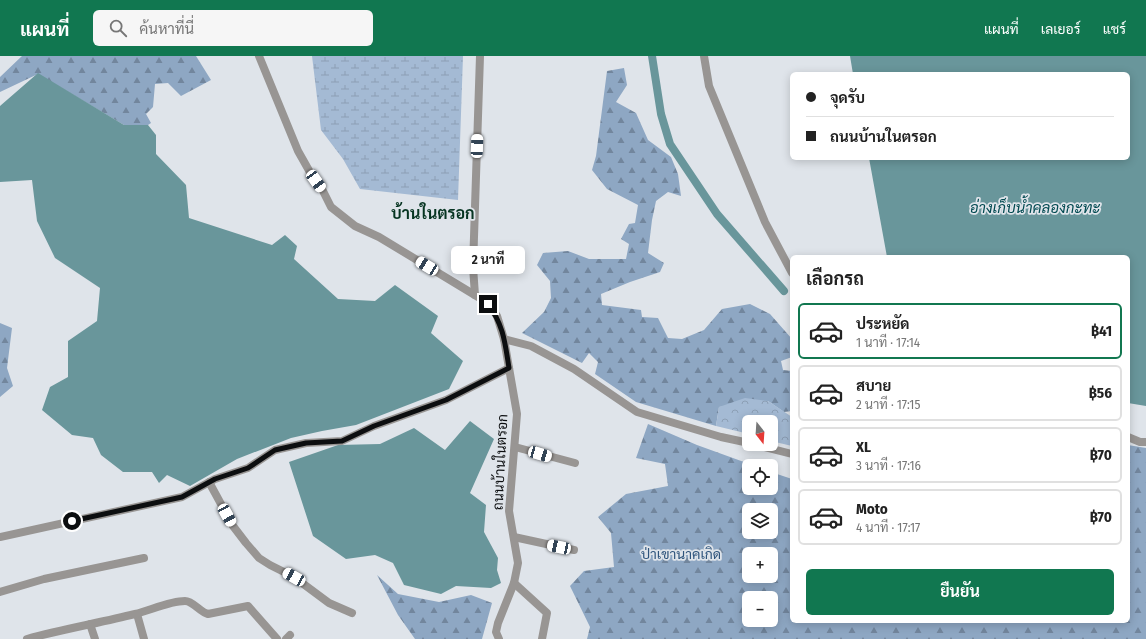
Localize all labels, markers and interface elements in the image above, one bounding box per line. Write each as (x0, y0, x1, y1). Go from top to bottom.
search box (93, 10, 373, 46)
icon: search (107, 17, 129, 39)
text: แผนที่ (20, 18, 69, 41)
text: ค้นหาที่นี่ (139, 20, 194, 38)
text: แผนที่ (984, 21, 1019, 38)
text: เลเยอร์ (1041, 21, 1081, 38)
text: แชร์ (1103, 21, 1126, 38)
text: จุดรับ (830, 89, 865, 107)
text: ถนนบ้านในตรอก (830, 128, 937, 146)
car (471, 134, 483, 158)
car (304, 168, 328, 194)
water label: อ่างเก็บน้ำคลองกะทะ (970, 195, 1100, 217)
district label: บ้านในตรอก (391, 202, 475, 223)
callout: 2 นาที (451, 246, 525, 274)
text: 2 นาที (472, 252, 504, 267)
car (414, 255, 440, 277)
text: เลือกรถ (806, 268, 864, 290)
route end (479, 295, 497, 313)
icon: car (808, 313, 844, 349)
text: ประหยัด (856, 315, 909, 333)
text: ฿41 (1091, 322, 1112, 340)
text: 1 นาที · 17:14 (856, 335, 920, 350)
icon: car (808, 375, 844, 411)
text: สบาย (856, 377, 891, 395)
text: ฿56 (1089, 384, 1112, 402)
text: 2 นาที · 17:15 (856, 397, 920, 412)
street label: ถนนบ้านในตรอก (488, 413, 512, 511)
north arrow (742, 415, 778, 451)
map controls (742, 415, 778, 627)
icon: car (808, 437, 844, 473)
text: XL (856, 438, 871, 456)
car (527, 445, 553, 463)
text: ฿70 (1090, 446, 1112, 464)
text: 3 นาที · 17:16 (856, 458, 921, 473)
button: locate (742, 459, 778, 495)
icon: car (808, 499, 844, 535)
text: Moto (856, 500, 888, 518)
car (216, 502, 238, 528)
button: layers (742, 503, 778, 539)
text: ฿70 (1090, 508, 1112, 526)
route start (63, 512, 81, 530)
text: 4 นาที · 17:17 (856, 520, 920, 535)
car (546, 539, 572, 555)
park label: ป่าเขานาคเกิด (641, 546, 721, 563)
button: + (742, 547, 778, 583)
car (281, 566, 307, 588)
button: ยืนยัน (806, 569, 1114, 615)
button: − (742, 591, 778, 627)

